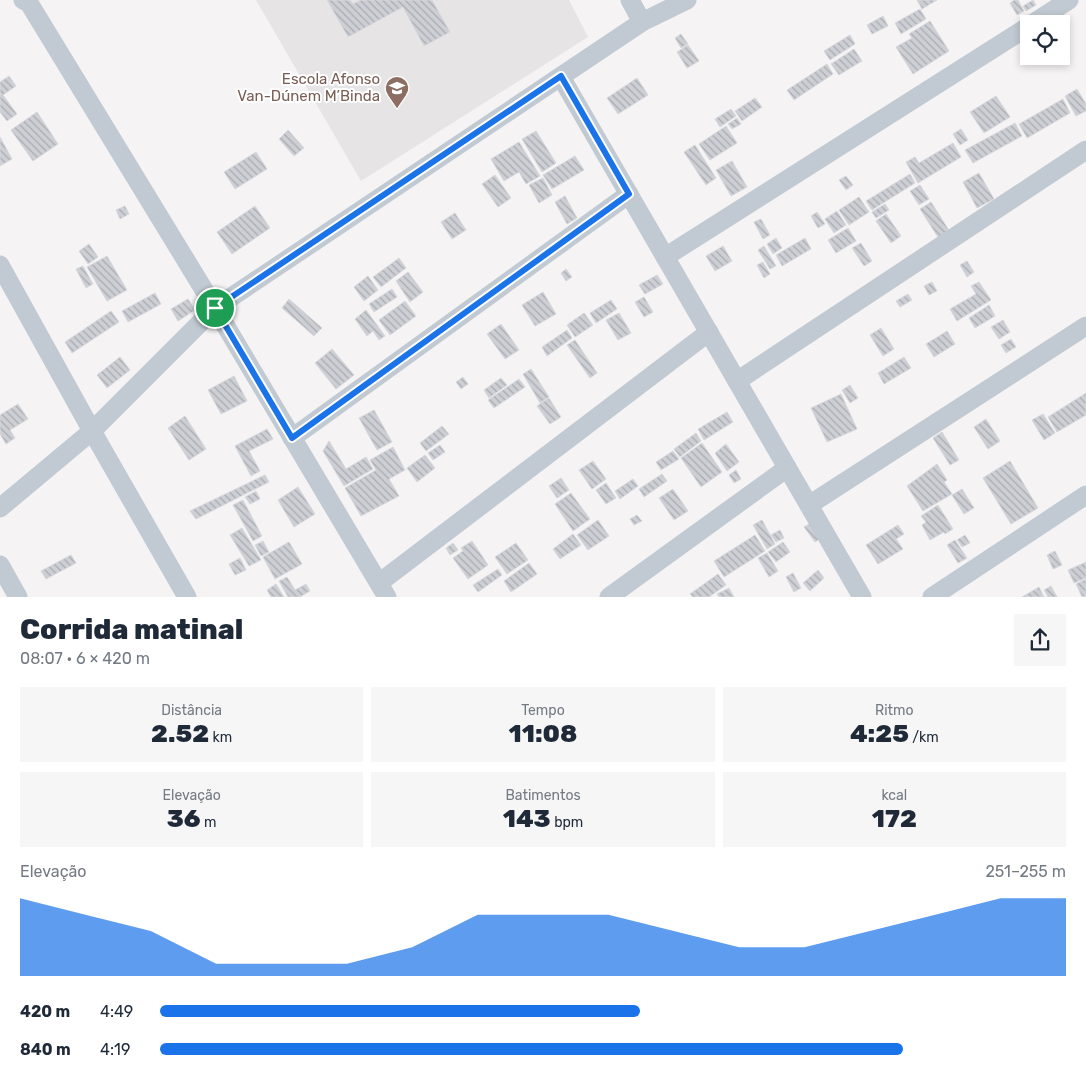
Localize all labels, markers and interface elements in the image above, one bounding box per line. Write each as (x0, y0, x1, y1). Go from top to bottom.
map controls (1020, 15, 1070, 65)
button: locate (1020, 15, 1070, 65)
place label: Escola Afonso Van-Dúnem M’Binda (237, 70, 380, 105)
school or university icon: Escola Afonso Van-Dúnem M’Binda (384, 75, 410, 109)
pin (194, 287, 236, 329)
icon: arrive (201, 294, 229, 322)
text: Corrida matinal (20, 613, 243, 646)
button: share (1014, 614, 1066, 666)
text: 08:07 · 6 × 420 m (20, 649, 150, 668)
text: Distância (161, 702, 222, 719)
text: Tempo (521, 702, 565, 719)
text: Ritmo (875, 702, 914, 719)
text: 2.52 (151, 719, 209, 748)
text: 11:08 (509, 719, 577, 748)
text: 4:25 (850, 719, 909, 748)
text: km (209, 729, 232, 746)
text: /km (909, 729, 939, 746)
text: Elevação (163, 787, 221, 804)
text: Batimentos (505, 787, 581, 804)
text: kcal (881, 787, 907, 804)
text: 36 (167, 804, 201, 833)
text: 143 (503, 804, 551, 833)
text: 172 (872, 804, 917, 833)
text: m (201, 814, 217, 831)
text: bpm (551, 814, 583, 831)
text: Elevação (20, 862, 86, 881)
text: 251–255 m (985, 862, 1066, 881)
text: 420 m (20, 1002, 70, 1021)
text: 4:49 (100, 1002, 133, 1021)
text: 840 m (20, 1040, 71, 1059)
text: 4:19 (100, 1040, 130, 1059)

